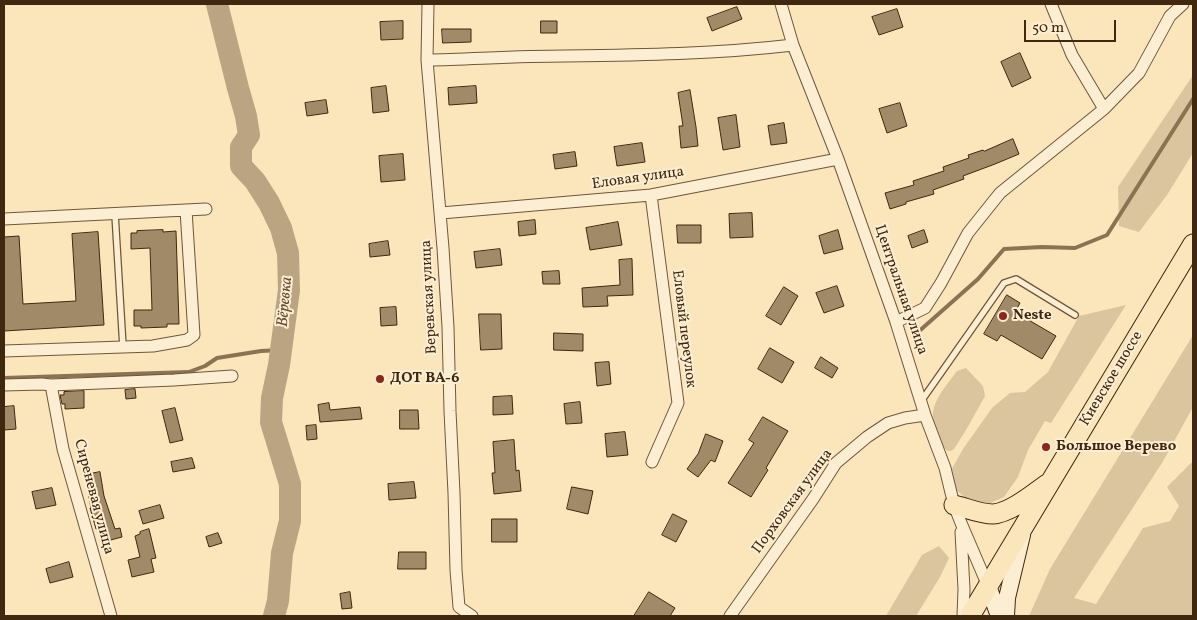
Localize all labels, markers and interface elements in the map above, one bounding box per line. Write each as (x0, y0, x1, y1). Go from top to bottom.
scale bar (1027, 10, 1120, 42)
text: 50 m (1032, 18, 1064, 39)
street label: Еловая улица (591, 164, 685, 194)
street label: Центральная улица (869, 223, 931, 357)
street label: Веревская улица (418, 239, 442, 355)
street label: Еловый переулок (667, 269, 699, 389)
water label: Вёревка (274, 276, 298, 328)
place label: Neste (1013, 307, 1052, 325)
marker: Neste (997, 310, 1009, 322)
street label: Киевское шоссе (1077, 328, 1147, 430)
place label: ДОТ ВА-6 (390, 370, 460, 388)
marker: ДОТ ВА-6 (374, 373, 386, 385)
street label: Сиреневая улица (69, 437, 117, 557)
place label: Большое Верево (1056, 438, 1176, 456)
marker: Большое Верево (1040, 441, 1052, 453)
street label: Порховская улица (749, 446, 837, 558)

